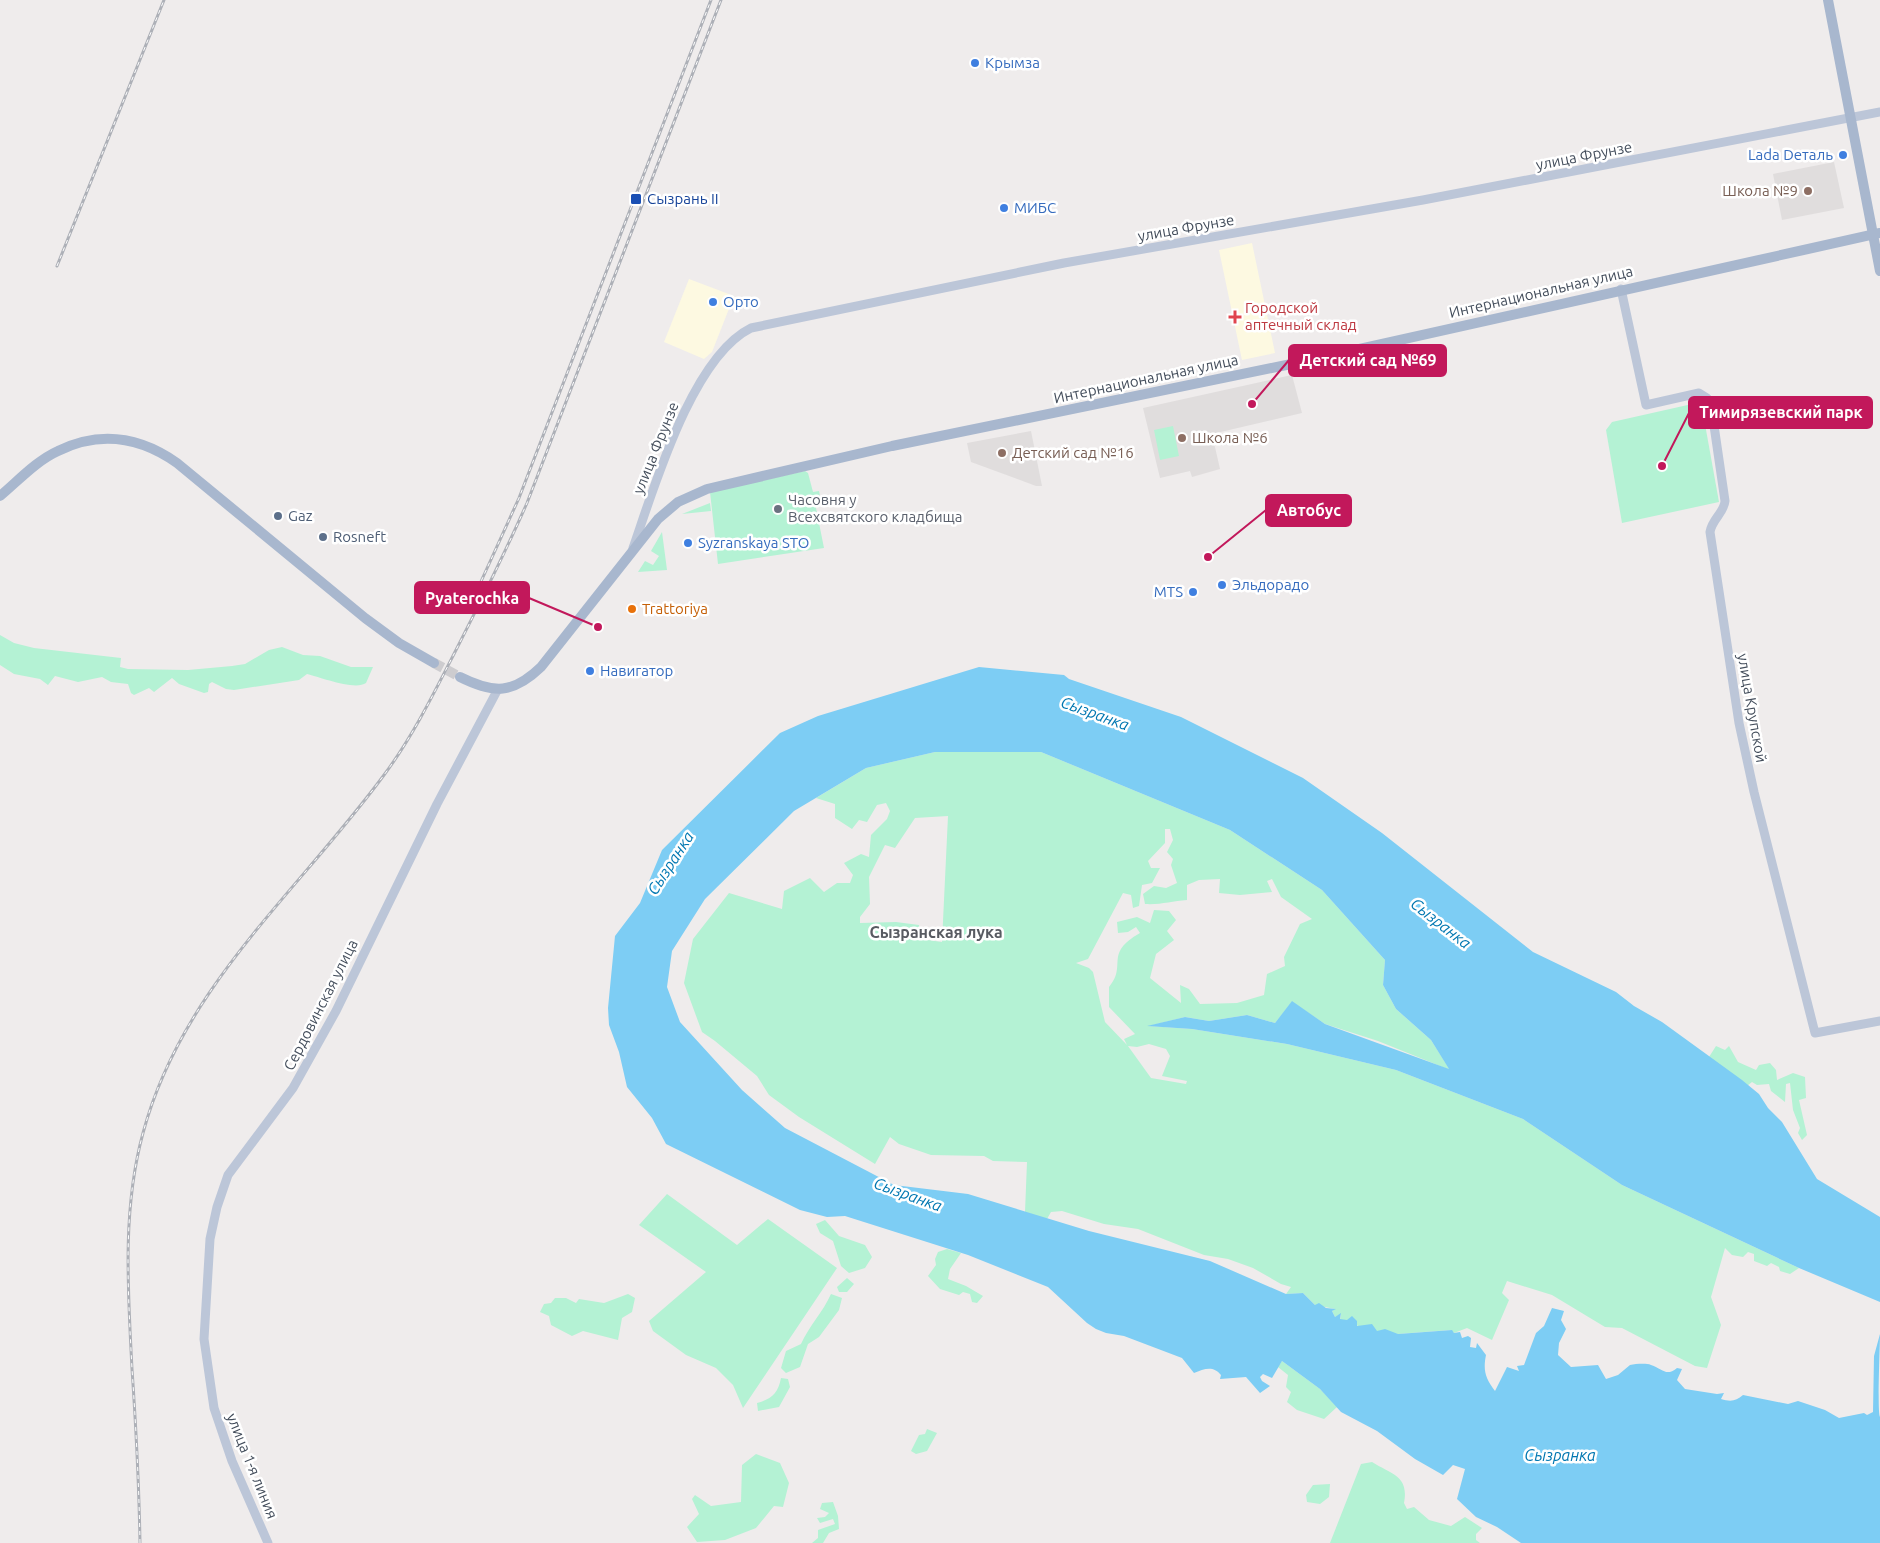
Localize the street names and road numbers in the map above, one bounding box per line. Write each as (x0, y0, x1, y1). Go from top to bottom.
street label: улица Фрунзе (1534, 138, 1633, 173)
street label: улица Фрунзе (1136, 211, 1235, 244)
street label: Интернациональная улица (1447, 262, 1634, 321)
street label: Интернациональная улица (1052, 351, 1240, 406)
street label: улица Фрунзе (629, 399, 682, 496)
street label: улица Крупской (1735, 652, 1770, 764)
street label: Сердовинская улица (280, 936, 361, 1073)
street label: улица 1-я линия (224, 1411, 281, 1521)

